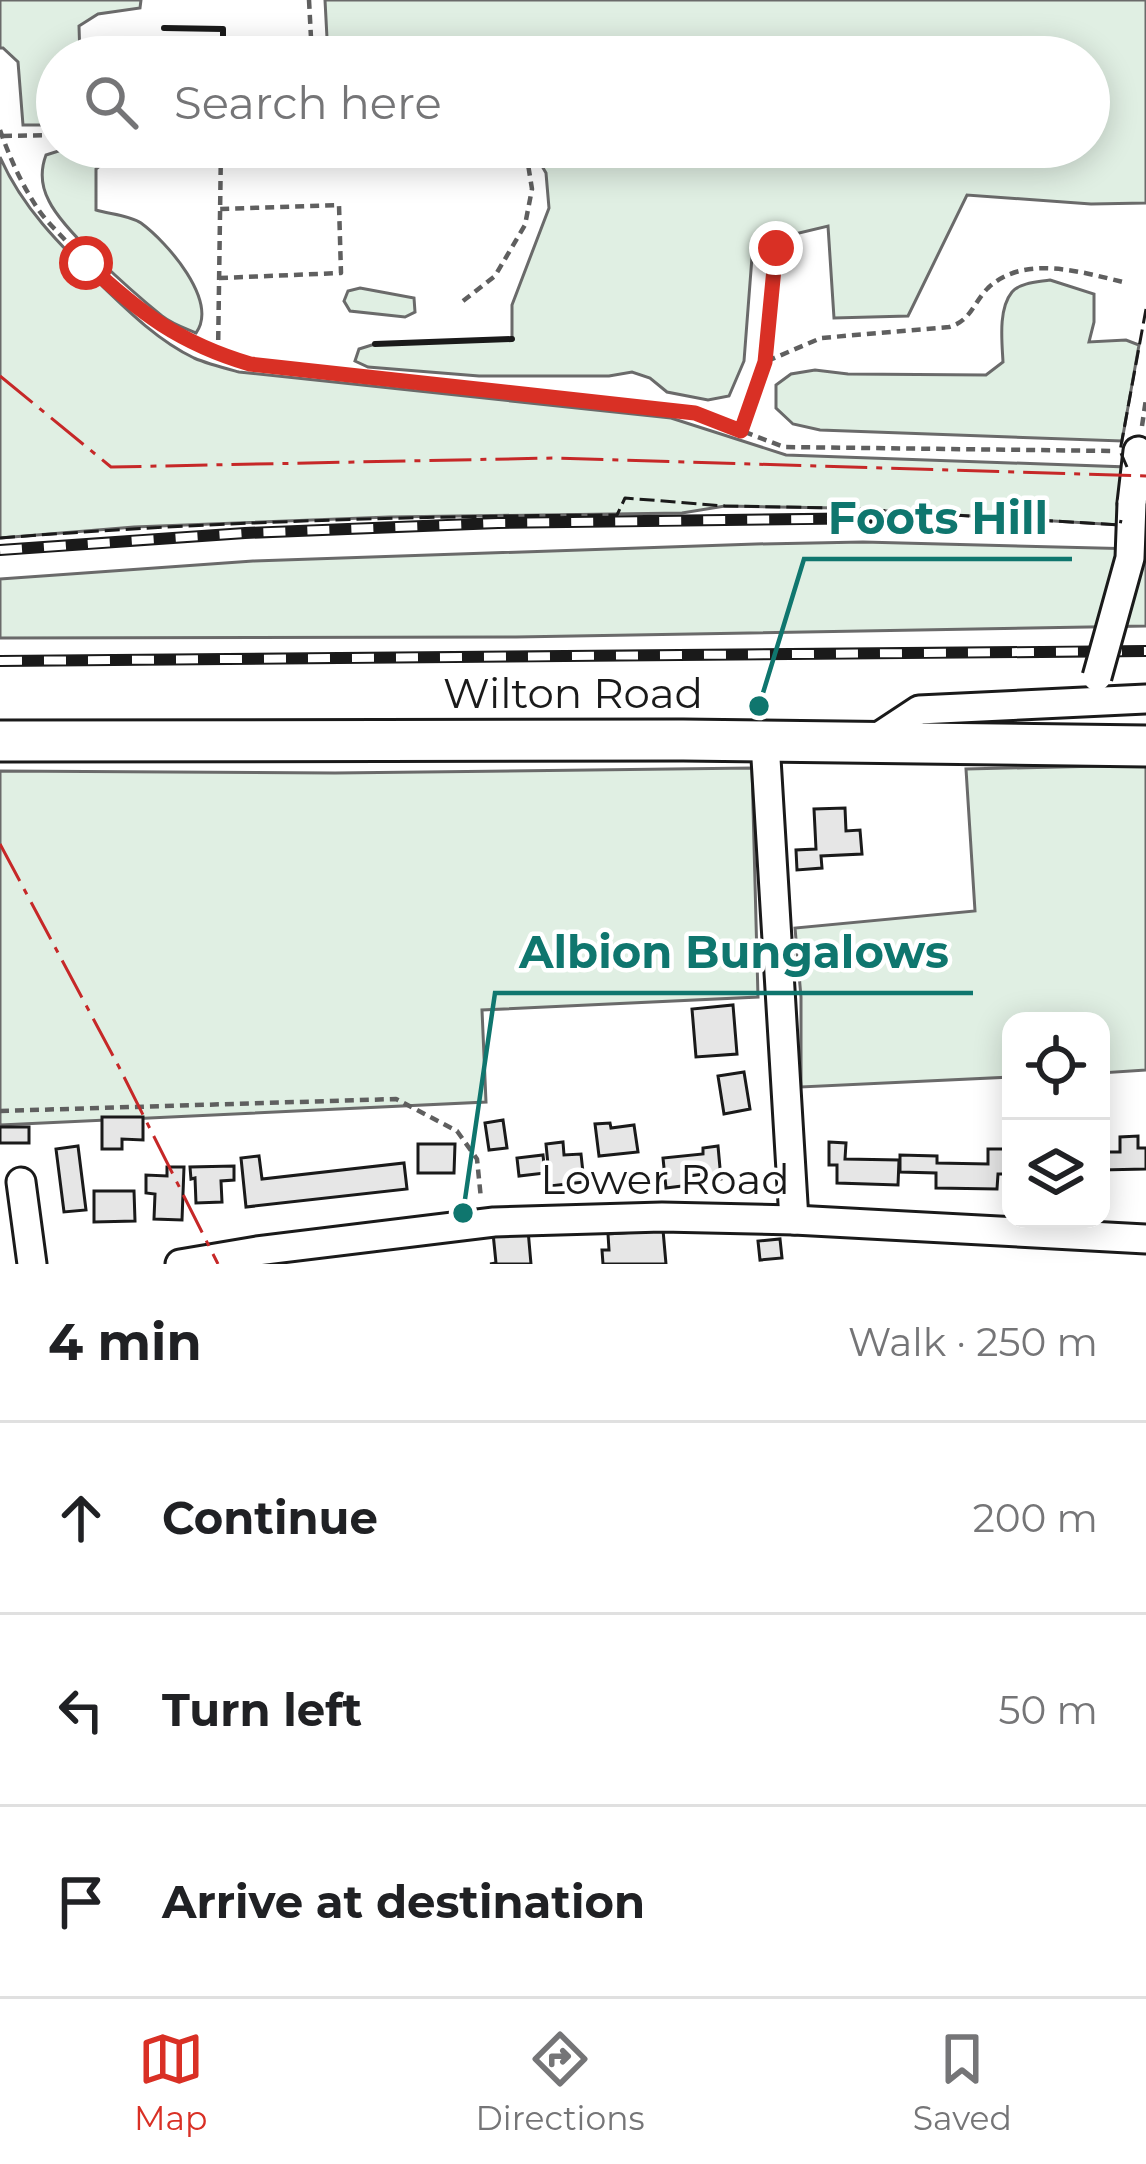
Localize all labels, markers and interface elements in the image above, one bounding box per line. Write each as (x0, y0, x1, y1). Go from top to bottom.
search box (36, 36, 1110, 168)
icon: search (78, 69, 144, 135)
text: Search here (174, 75, 442, 130)
route end (749, 221, 803, 275)
route start (59, 236, 113, 290)
callout: Foots Hill (804, 478, 1072, 559)
text: Foots Hill (828, 490, 1048, 545)
street label: Wilton Road (443, 667, 703, 719)
callout: Albion Bungalows (495, 912, 973, 993)
text: Albion Bungalows (518, 924, 949, 979)
map controls (1002, 1012, 1110, 1228)
button: locate (1002, 1012, 1110, 1120)
button: layers (1002, 1120, 1110, 1228)
street label: Lower Road (540, 1153, 790, 1205)
text: 4 min (48, 1311, 202, 1373)
text: Walk · 250 m (848, 1318, 1098, 1366)
icon: ahead (48, 1485, 114, 1551)
text: Continue (162, 1490, 378, 1545)
text: 200 m (973, 1494, 1098, 1542)
icon: left (48, 1677, 114, 1743)
text: Turn left (162, 1682, 362, 1737)
text: 50 m (999, 1686, 1098, 1734)
icon: arrive (48, 1869, 114, 1935)
text: Arrive at destination (162, 1874, 645, 1929)
tab: Map (134, 2026, 207, 2138)
tab: Directions (476, 2026, 645, 2138)
tab: Saved (913, 2026, 1012, 2138)

